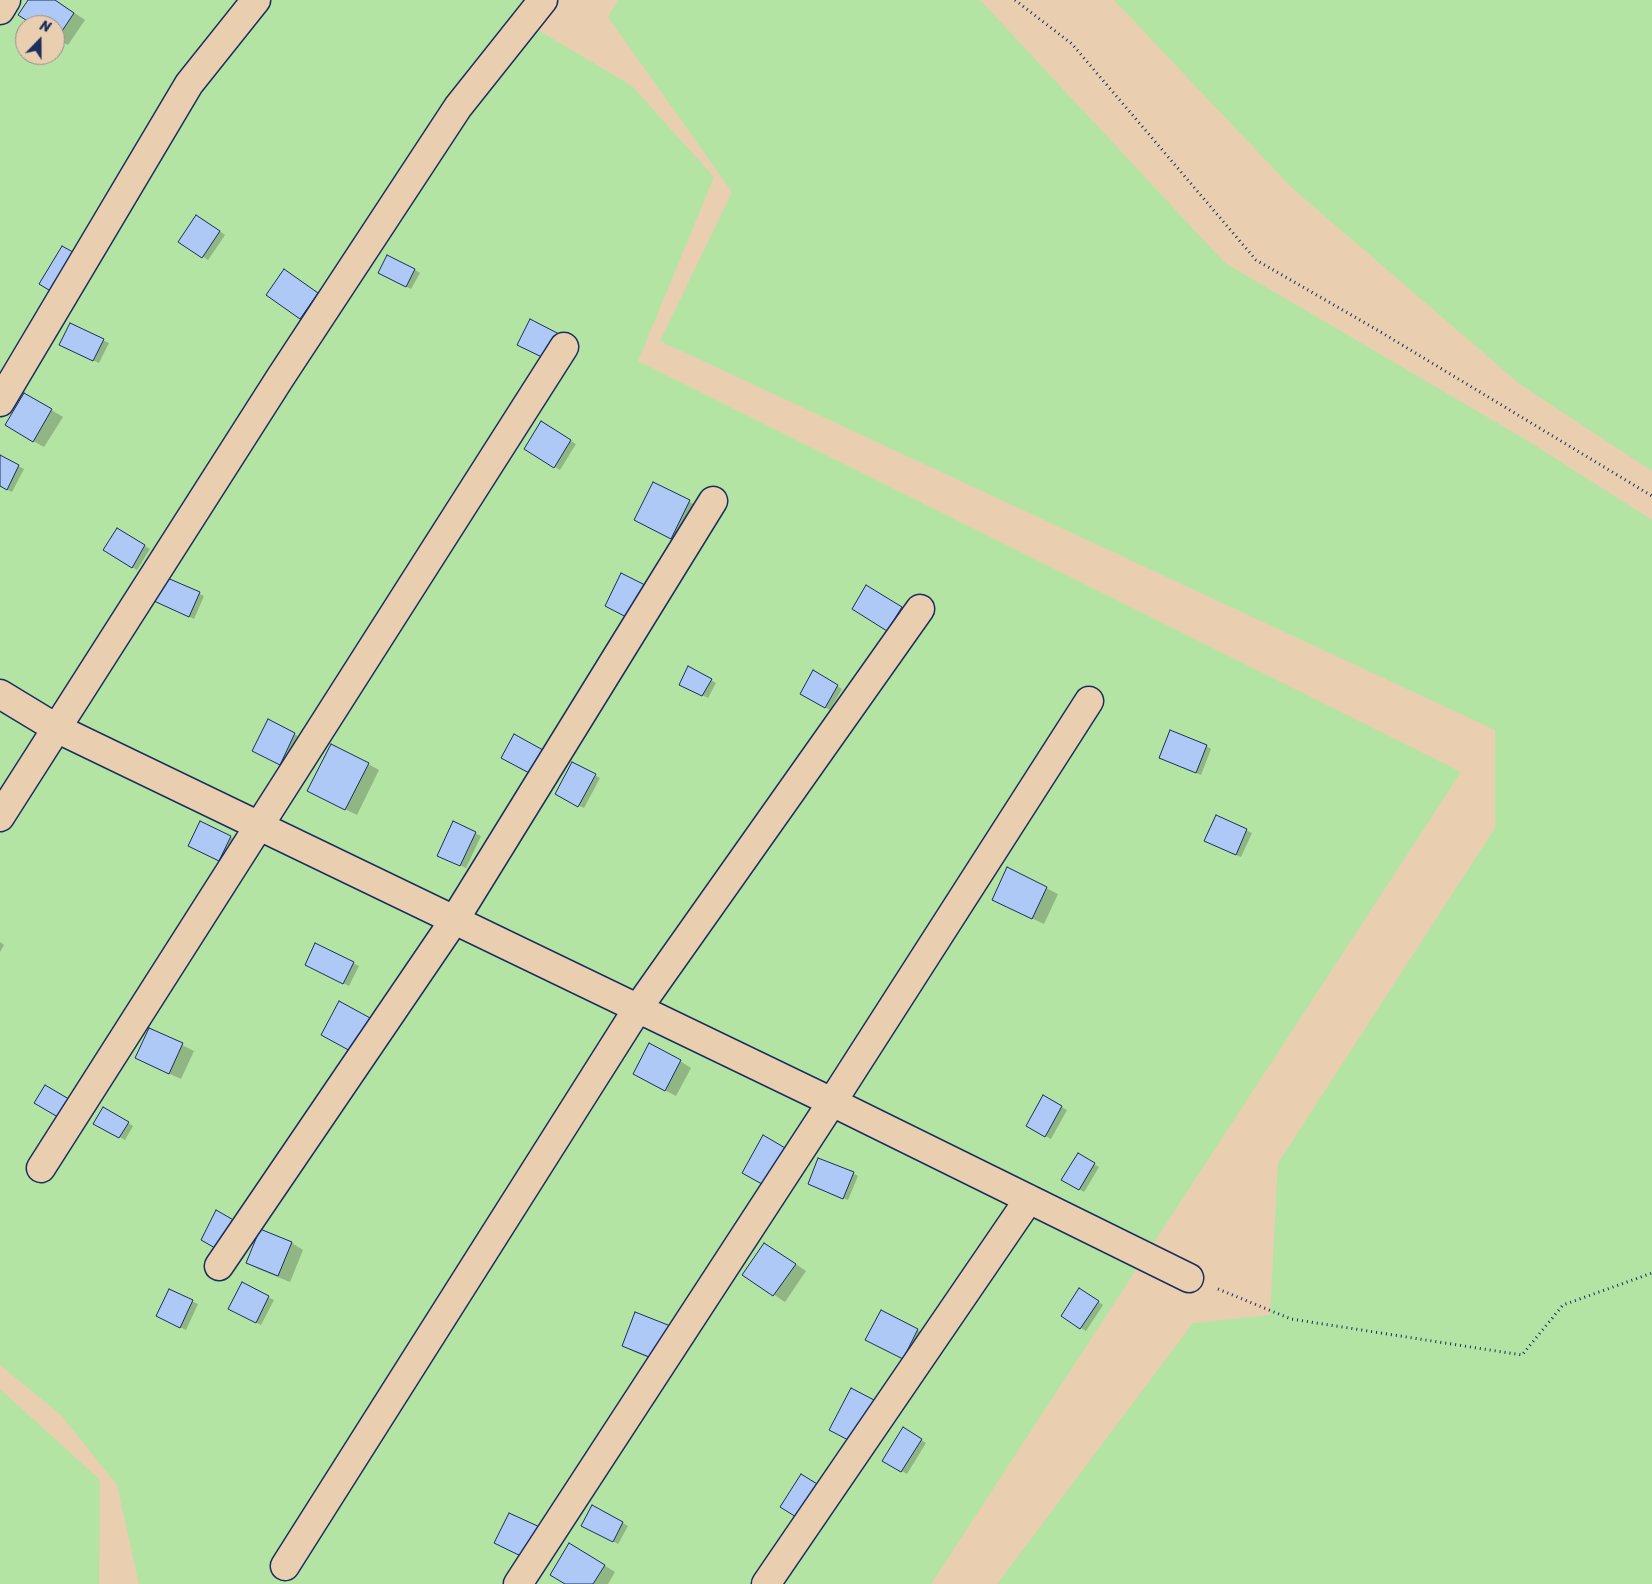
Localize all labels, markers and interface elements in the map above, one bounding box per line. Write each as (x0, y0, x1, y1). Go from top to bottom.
text: N (36, 13, 55, 40)
north arrow (15, 15, 65, 65)

